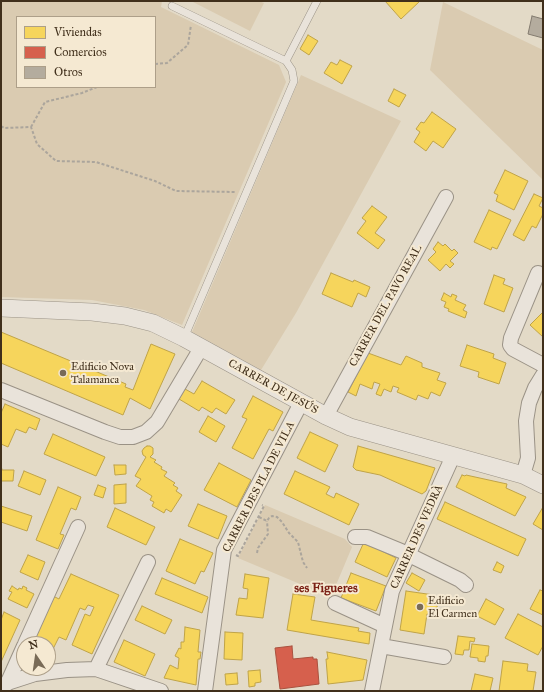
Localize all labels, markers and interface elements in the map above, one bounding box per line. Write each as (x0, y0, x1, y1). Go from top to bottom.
legend (16, 16, 156, 88)
text: Viviendas (54, 25, 102, 39)
text: Comercios (54, 45, 107, 59)
text: Otros (54, 65, 82, 79)
street label: CARRER DEL PAVO REAL (347, 243, 425, 369)
street label: CARRER DE JESÚS (226, 357, 320, 417)
place label: Edificio Nova Talamanca (71, 360, 134, 386)
marker: Edificio Nova Talamanca (58, 368, 68, 378)
street label: CARRER DES PLA DE VILA (220, 419, 298, 555)
street label: CARRER DES VEDRÀ (388, 483, 446, 591)
district label: ses Figueres (294, 581, 358, 597)
place label: Edificio El Carmen (428, 594, 477, 620)
marker: Edificio El Carmen (415, 602, 425, 612)
north arrow (16, 636, 56, 676)
text: N (27, 637, 39, 652)

